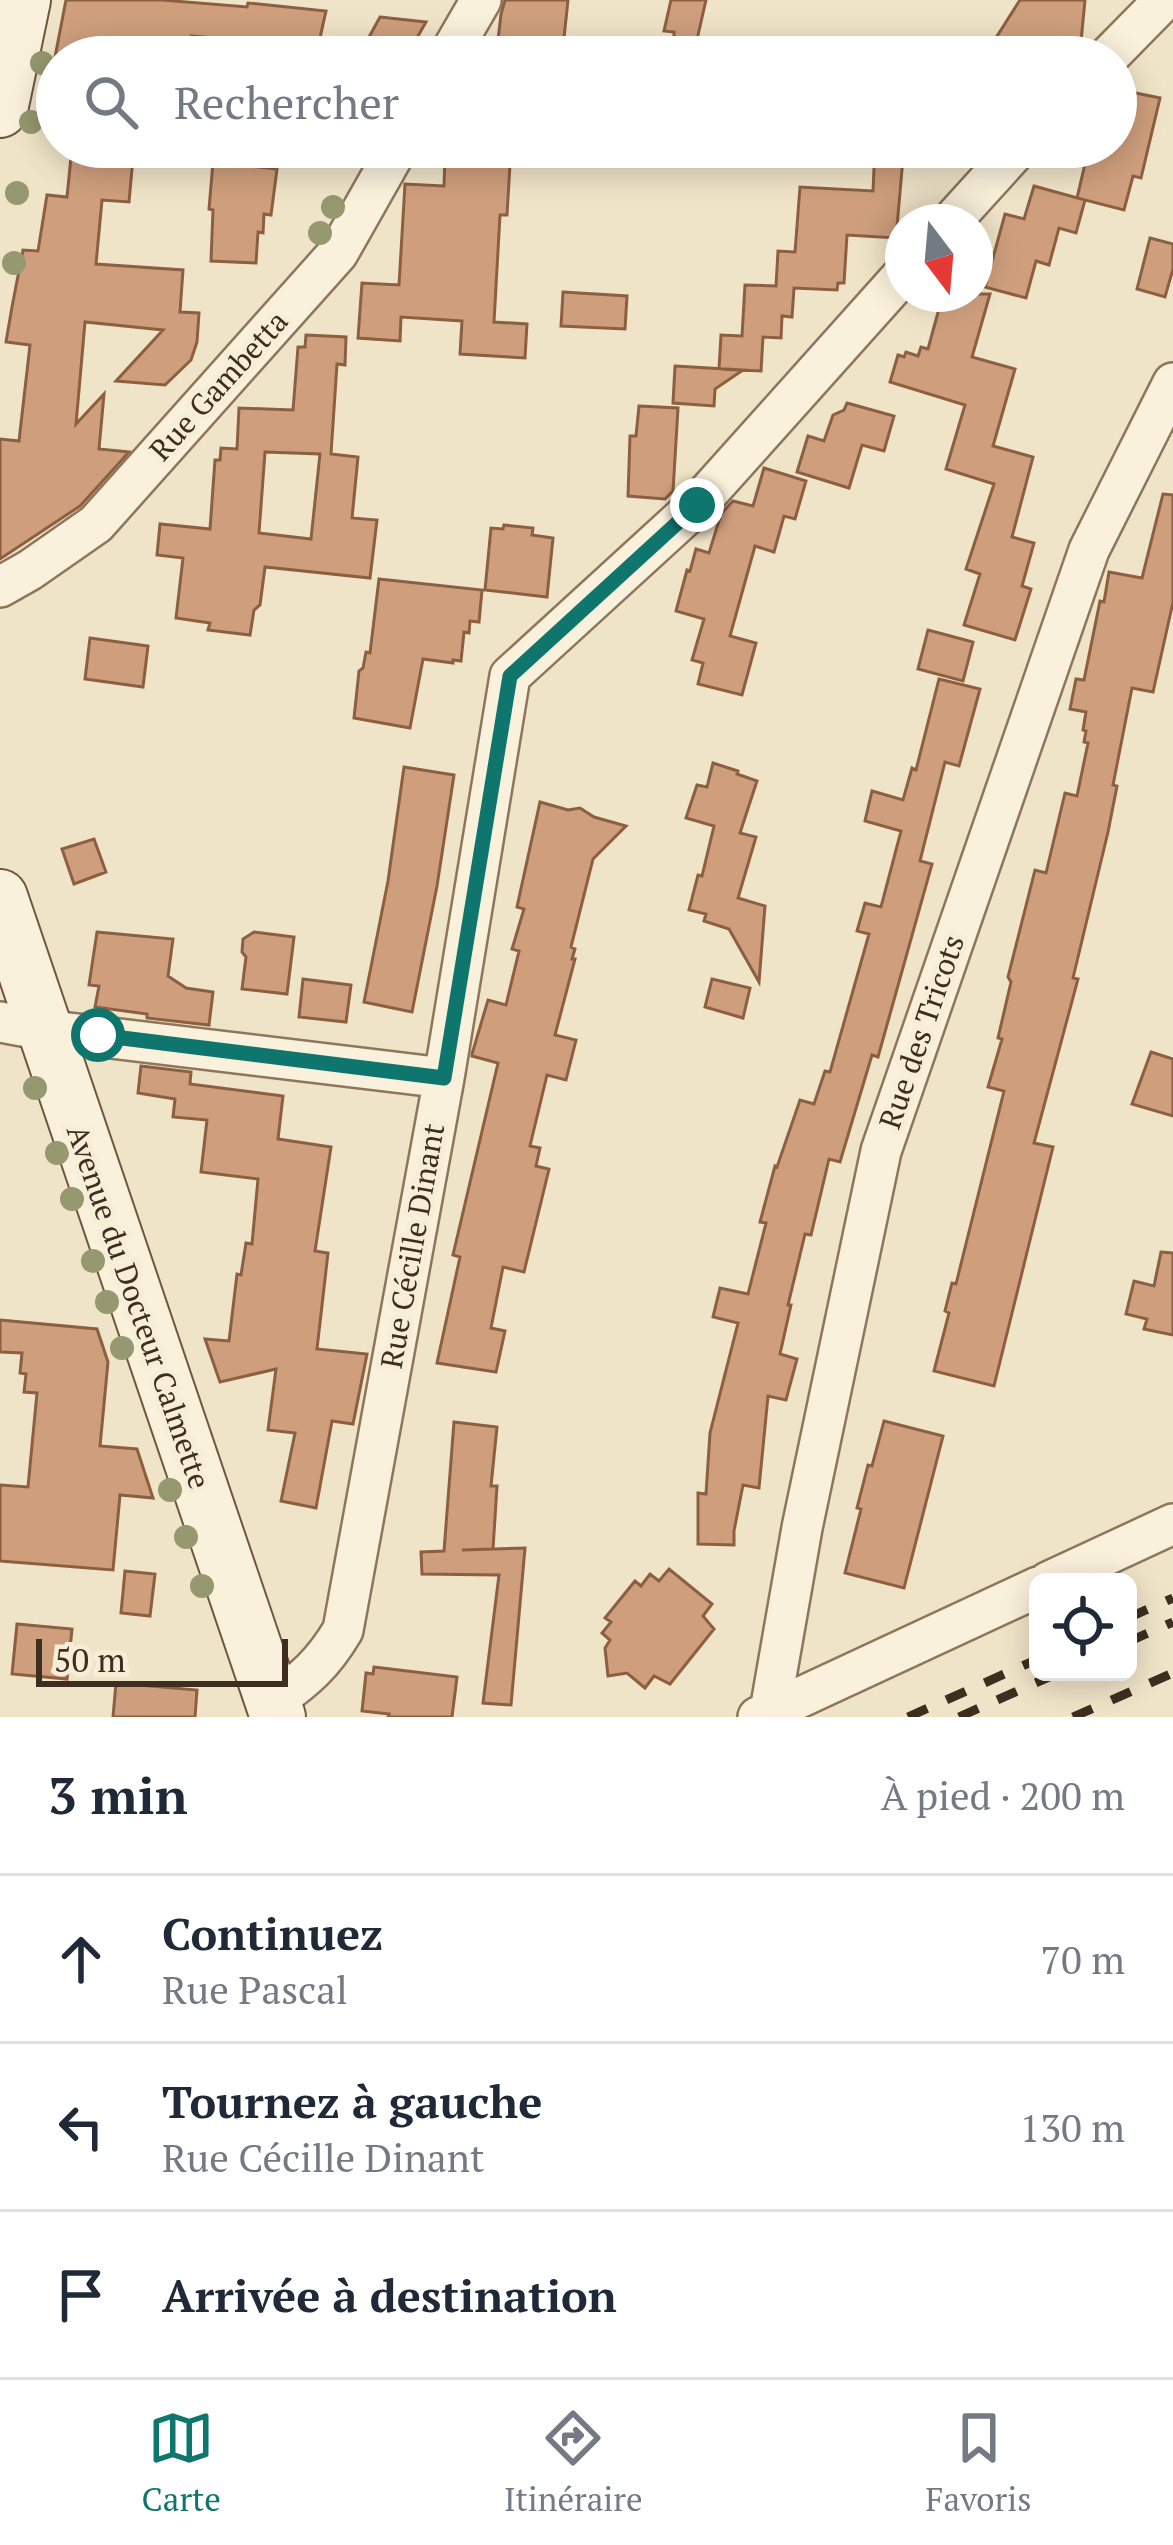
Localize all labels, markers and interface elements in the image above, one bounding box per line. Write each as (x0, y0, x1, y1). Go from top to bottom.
search box (36, 36, 1137, 168)
icon: search (78, 69, 144, 135)
text: Rechercher (174, 72, 399, 132)
north arrow (885, 204, 993, 312)
street label: Rue Gambetta (140, 302, 296, 469)
route end (670, 478, 724, 532)
street label: Rue des Tricots (869, 929, 973, 1134)
route start (71, 1008, 125, 1062)
street label: Avenue du Docteur Calmette (58, 1119, 220, 1494)
street label: Rue Cécille Dinant (371, 1120, 453, 1371)
map controls (1029, 1573, 1137, 1681)
button: locate (1029, 1573, 1137, 1681)
scale bar (36, 1633, 288, 1686)
text: 50 m (54, 1638, 126, 1681)
text: 3 min (48, 1761, 188, 1829)
text: À pied · 200 m (881, 1769, 1125, 1821)
text: Continuez (162, 1903, 383, 1963)
icon: ahead (48, 1926, 114, 1992)
text: 70 m (1040, 1933, 1125, 1985)
text: Rue Pascal (162, 1963, 348, 2015)
text: Tournez à gauche (162, 2071, 542, 2131)
icon: left (48, 2094, 114, 2160)
text: 130 m (1020, 2101, 1125, 2153)
text: Rue Cécille Dinant (162, 2131, 484, 2183)
icon: arrive (48, 2262, 114, 2328)
text: Arrivée à destination (162, 2265, 617, 2325)
tab: Carte (142, 2405, 221, 2520)
tab: Itinéraire (504, 2405, 643, 2520)
tab: Favoris (926, 2405, 1031, 2520)

